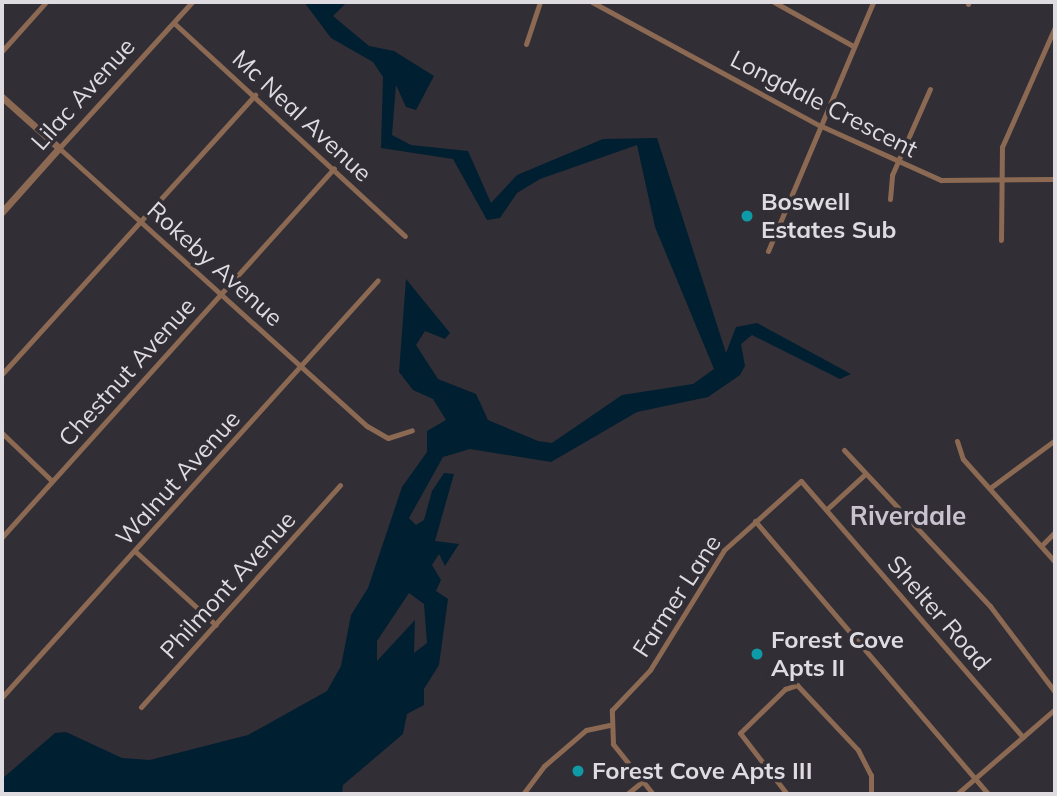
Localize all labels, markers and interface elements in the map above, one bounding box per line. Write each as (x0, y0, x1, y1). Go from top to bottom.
street label: Lilac Avenue (25, 32, 141, 156)
street label: Mc Neal Avenue (226, 44, 378, 188)
street label: Longdale Crescent (726, 44, 922, 164)
place label: Boswell Estates Sub (761, 188, 896, 244)
street label: Rokeby Avenue (141, 196, 289, 332)
marker: Boswell Estates Sub (739, 208, 755, 224)
street label: Chestnut Avenue (53, 292, 201, 452)
street label: Walnut Avenue (110, 405, 246, 551)
district label: Riverdale (850, 500, 966, 532)
street label: Philmont Avenue (154, 505, 302, 665)
street label: Farmer Lane (627, 530, 727, 662)
street label: Shelter Road (881, 550, 997, 676)
place label: Forest Cove Apts II (771, 626, 904, 682)
marker: Forest Cove Apts II (749, 646, 765, 662)
place label: Forest Cove Apts III (592, 757, 812, 785)
marker: Forest Cove Apts III (570, 763, 586, 779)

